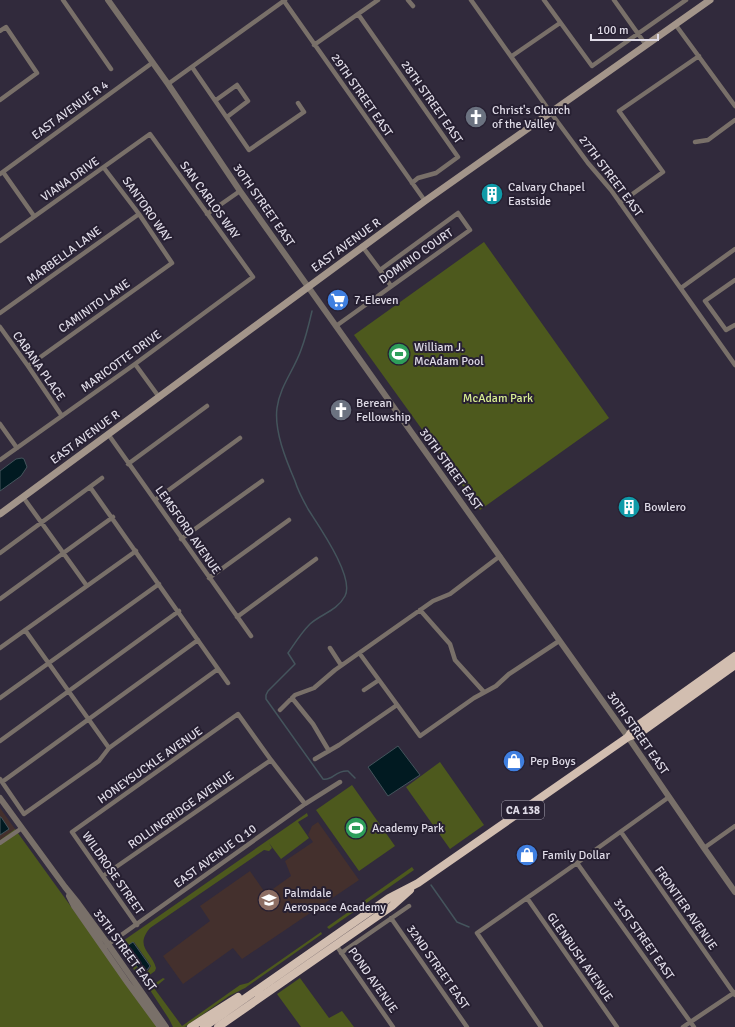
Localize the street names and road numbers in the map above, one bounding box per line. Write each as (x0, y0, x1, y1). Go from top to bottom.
street label: 29TH STREET EAST (327, 51, 396, 140)
street label: 28TH STREET EAST (397, 58, 466, 147)
street label: EAST AVENUE R 4 (29, 77, 112, 143)
street label: 27TH STREET EAST (575, 133, 646, 220)
street label: VIANA DRIVE (38, 154, 103, 205)
street label: SAN CARLOS WAY (176, 159, 243, 242)
street label: 30TH STREET EAST (229, 161, 298, 250)
street label: SANTORO WAY (119, 174, 174, 245)
street label: EAST AVENUE R (309, 215, 384, 276)
street label: MARBELLA LANE (24, 223, 105, 288)
street label: DOMINIO COURT (376, 225, 456, 288)
street label: CAMINITO LANE (56, 276, 133, 337)
street label: MARICOTTE DRIVE (78, 327, 165, 396)
street label: CABANA PLACE (9, 329, 68, 404)
street label: EAST AVENUE R (48, 407, 123, 468)
street label: 30TH STREET EAST (416, 425, 485, 513)
street label: LEMSFORD AVENUE (151, 483, 224, 578)
street label: 30TH STREET EAST (603, 689, 672, 778)
street label: HONEYSUCKLE AVENUE (95, 723, 206, 807)
street label: ROLLINGRIDGE AVENUE (126, 768, 237, 853)
road number: CA 138 (502, 801, 544, 819)
street label: EAST AVENUE Q 10 (171, 821, 260, 891)
street label: WILDROSE STREET (78, 829, 147, 918)
street label: FRONTIER AVENUE (651, 864, 720, 953)
street label: 31ST STREET EAST (610, 896, 677, 983)
street label: 35TH STREET EAST (90, 906, 159, 994)
street label: GLENBUSH AVENUE (543, 910, 616, 1005)
street label: 32ND STREET EAST (403, 922, 472, 1012)
street label: POND AVENUE (344, 945, 401, 1016)

